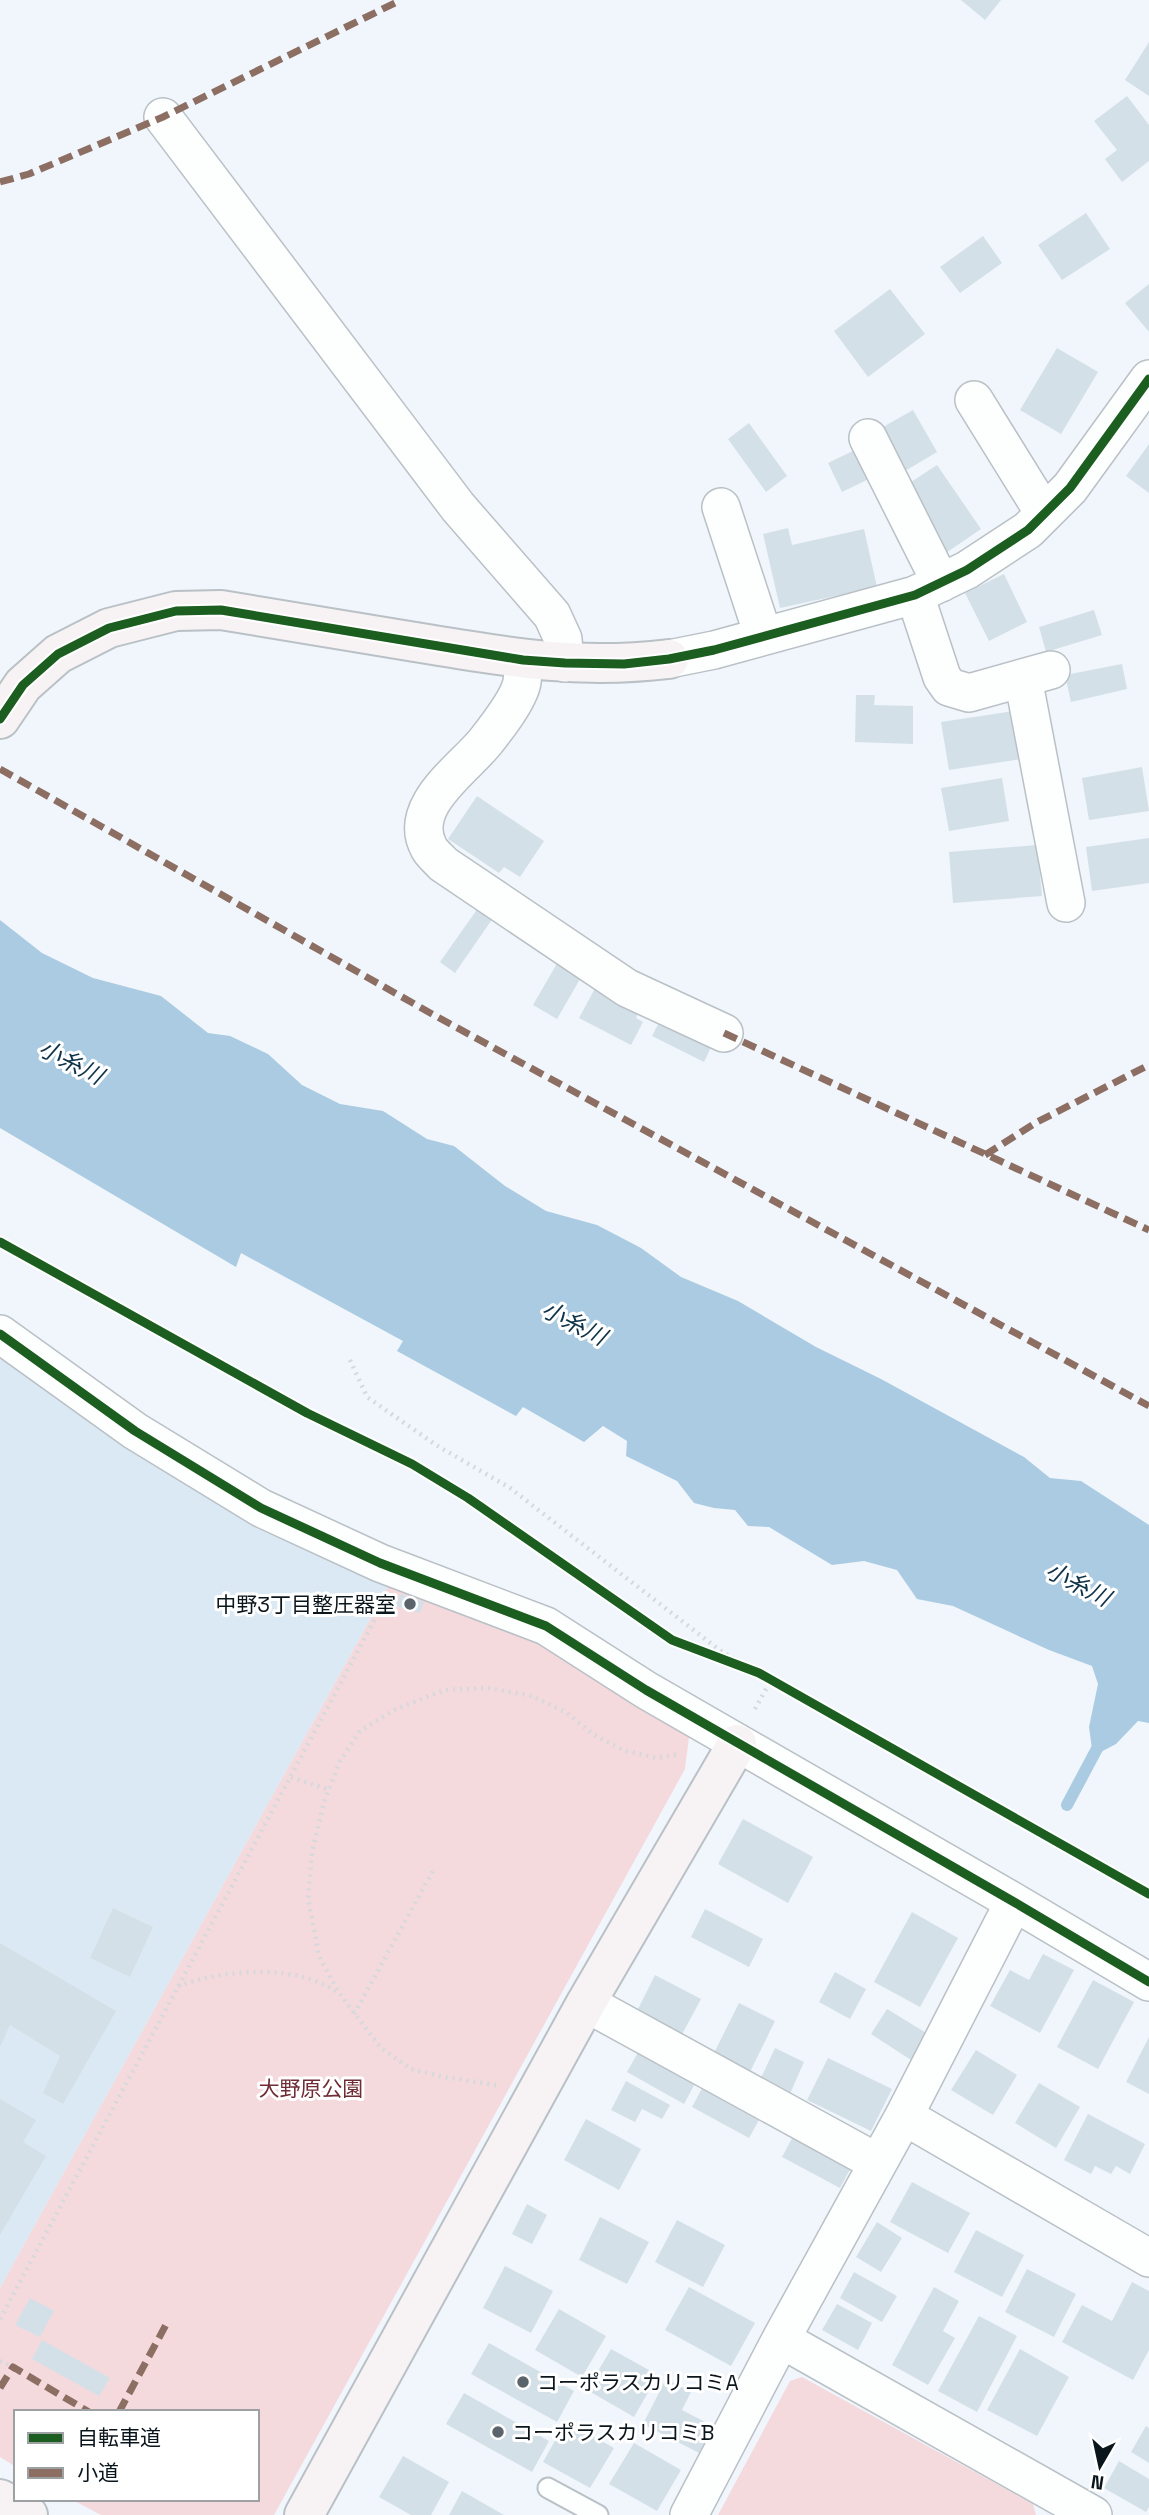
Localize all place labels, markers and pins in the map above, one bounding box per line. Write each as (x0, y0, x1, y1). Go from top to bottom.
place label: 中野3丁目整圧器室 (215, 1591, 396, 1618)
marker: 中野3丁目整圧器室 (402, 1596, 418, 1612)
place label: コーポラスカリコミA (537, 2369, 739, 2396)
marker: コーポラスカリコミA (515, 2374, 531, 2390)
place label: コーポラスカリコミB (512, 2419, 714, 2446)
marker: コーポラスカリコミB (490, 2424, 506, 2440)

